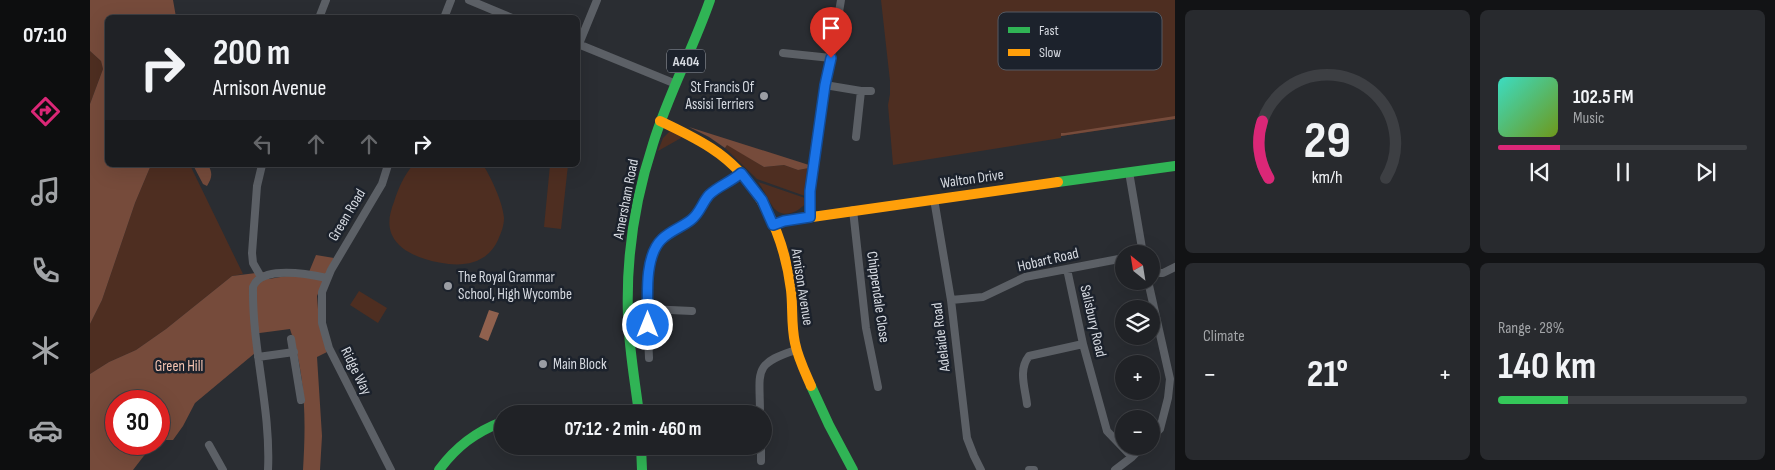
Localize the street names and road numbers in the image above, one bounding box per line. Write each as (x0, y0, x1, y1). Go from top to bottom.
road number: A404 (667, 49, 705, 72)
street label: Amersham Road (609, 157, 643, 242)
street label: Walton Drive (939, 165, 1005, 193)
street label: Green Road (324, 185, 370, 245)
street label: Hobart Road (1016, 244, 1080, 276)
street label: Arnison Avenue (786, 246, 817, 327)
street label: Chippendale Close (862, 250, 894, 344)
street label: Salisbury Road (1075, 283, 1111, 359)
street label: Adelaide Road (927, 301, 955, 374)
street label: Ridge Way (336, 344, 376, 398)

